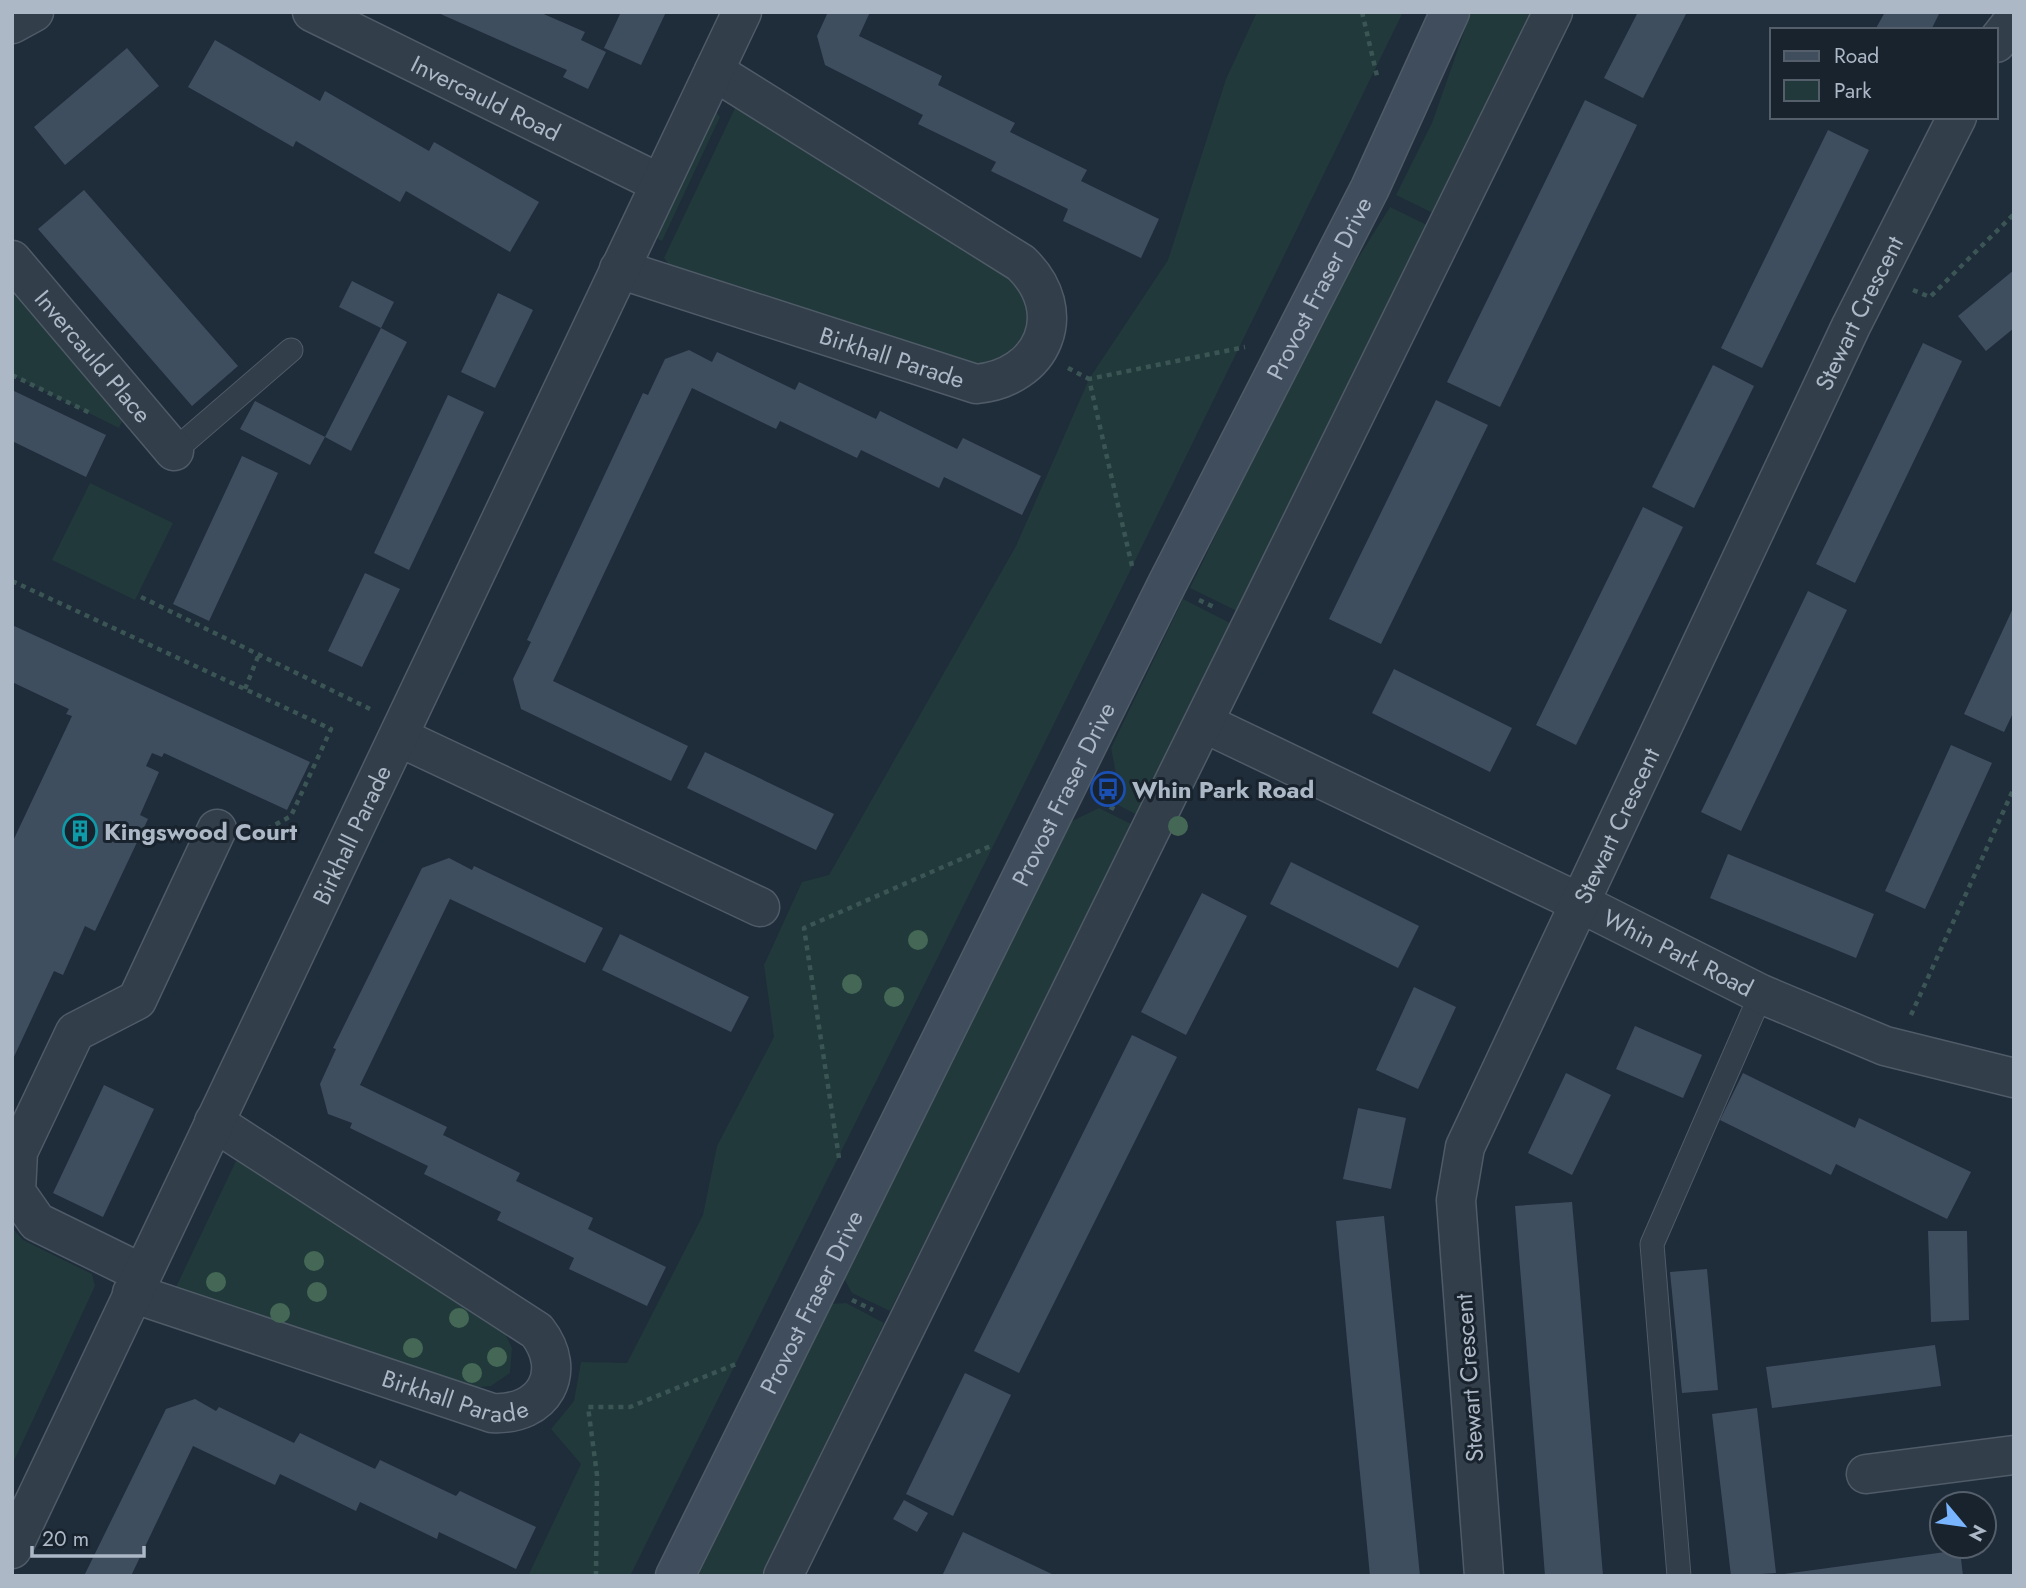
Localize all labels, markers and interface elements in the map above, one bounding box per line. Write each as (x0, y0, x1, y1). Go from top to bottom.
legend (1770, 28, 1998, 119)
text: Road (1834, 41, 1879, 71)
street label: Invercauld Road (405, 46, 567, 149)
text: Park (1834, 76, 1872, 106)
street label: Provost Fraser Drive (1257, 190, 1380, 386)
street label: Stewart Crescent (1806, 229, 1912, 396)
street label: Invercauld Place (27, 282, 160, 430)
street label: Birkhall Parade (815, 317, 969, 397)
street label: Provost Fraser Drive (1002, 696, 1123, 892)
street label: Stewart Crescent (1564, 742, 1668, 909)
street label: Birkhall Parade (303, 759, 399, 910)
bus stop icon: Whin Park Road (1089, 770, 1127, 808)
place label: Whin Park Road (1132, 772, 1314, 807)
building icon: Kingswood Court (61, 812, 99, 850)
place label: Kingswood Court (104, 814, 298, 849)
street label: Whin Park Road (1597, 900, 1760, 1005)
street label: Provost Fraser Drive (751, 1204, 871, 1400)
street label: Stewart Crescent (1446, 1292, 1492, 1463)
street label: Birkhall Parade (378, 1360, 533, 1431)
north arrow (1928, 1490, 1998, 1560)
scale bar (32, 1514, 144, 1558)
text: N (1962, 1520, 1993, 1546)
text: 20 m (42, 1524, 89, 1554)

